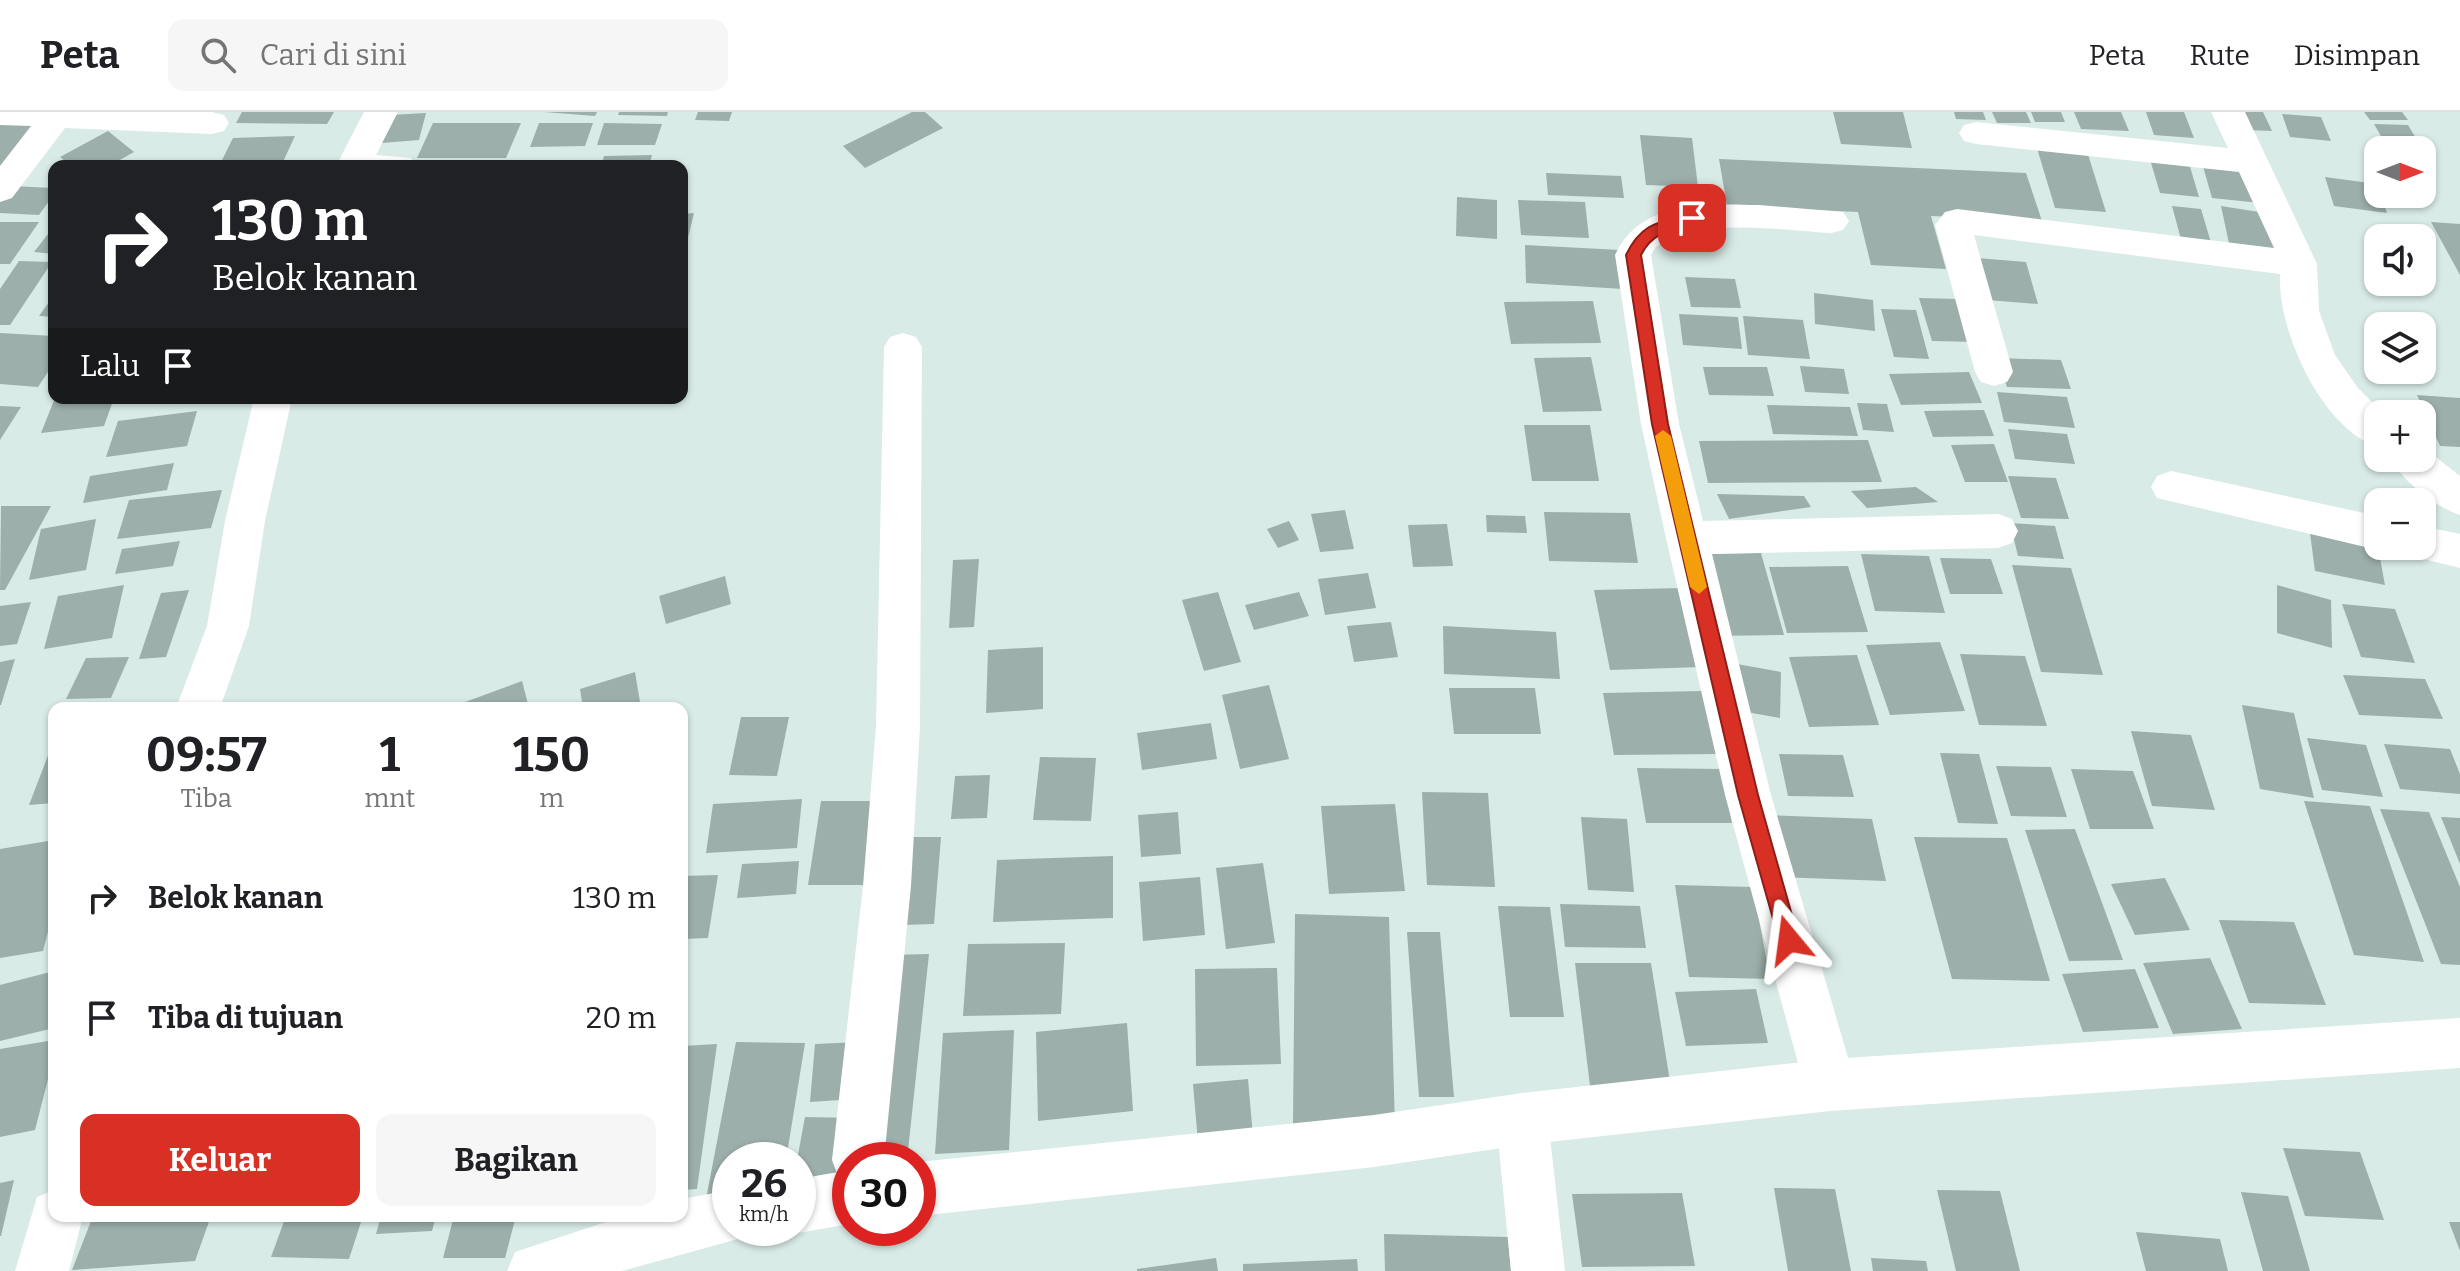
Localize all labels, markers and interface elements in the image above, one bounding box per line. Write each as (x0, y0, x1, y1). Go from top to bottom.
search box (168, 19, 728, 91)
text: Peta (40, 32, 120, 78)
icon: search (196, 33, 240, 77)
text: Cari di sini (260, 37, 407, 73)
text: Peta (2089, 39, 2145, 72)
text: Rute (2189, 39, 2250, 72)
text: Disimpan (2294, 39, 2420, 72)
north arrow (2364, 136, 2436, 208)
map controls (2364, 136, 2436, 560)
pin (1658, 184, 1726, 252)
text: 130 m (212, 188, 368, 255)
icon: right (80, 192, 184, 296)
icon: arrive (1670, 196, 1714, 240)
button: sound (2364, 224, 2436, 296)
text: Belok kanan (212, 256, 418, 300)
button: layers (2364, 312, 2436, 384)
icon: arrive (156, 344, 200, 388)
text: Lalu (80, 348, 140, 384)
button: + (2364, 400, 2436, 472)
button: − (2364, 488, 2436, 560)
text: 09:57 (146, 726, 267, 784)
text: 1 (379, 726, 400, 784)
text: 150 (513, 726, 590, 784)
text: Tiba (180, 783, 232, 814)
text: mnt (364, 783, 415, 814)
text: m (539, 783, 564, 814)
icon: right (80, 876, 124, 920)
text: Belok kanan (148, 880, 323, 916)
text: 130 m (573, 880, 656, 916)
position arrow (1747, 898, 1831, 982)
icon: arrive (80, 996, 124, 1040)
text: Tiba di tujuan (148, 1000, 343, 1036)
text: 20 m (586, 1000, 656, 1036)
button: Keluar (80, 1114, 360, 1206)
button: Bagikan (376, 1114, 656, 1206)
speed limit sign: 30 (832, 1142, 936, 1246)
text: 26 (741, 1160, 787, 1208)
text: km/h (739, 1202, 789, 1226)

